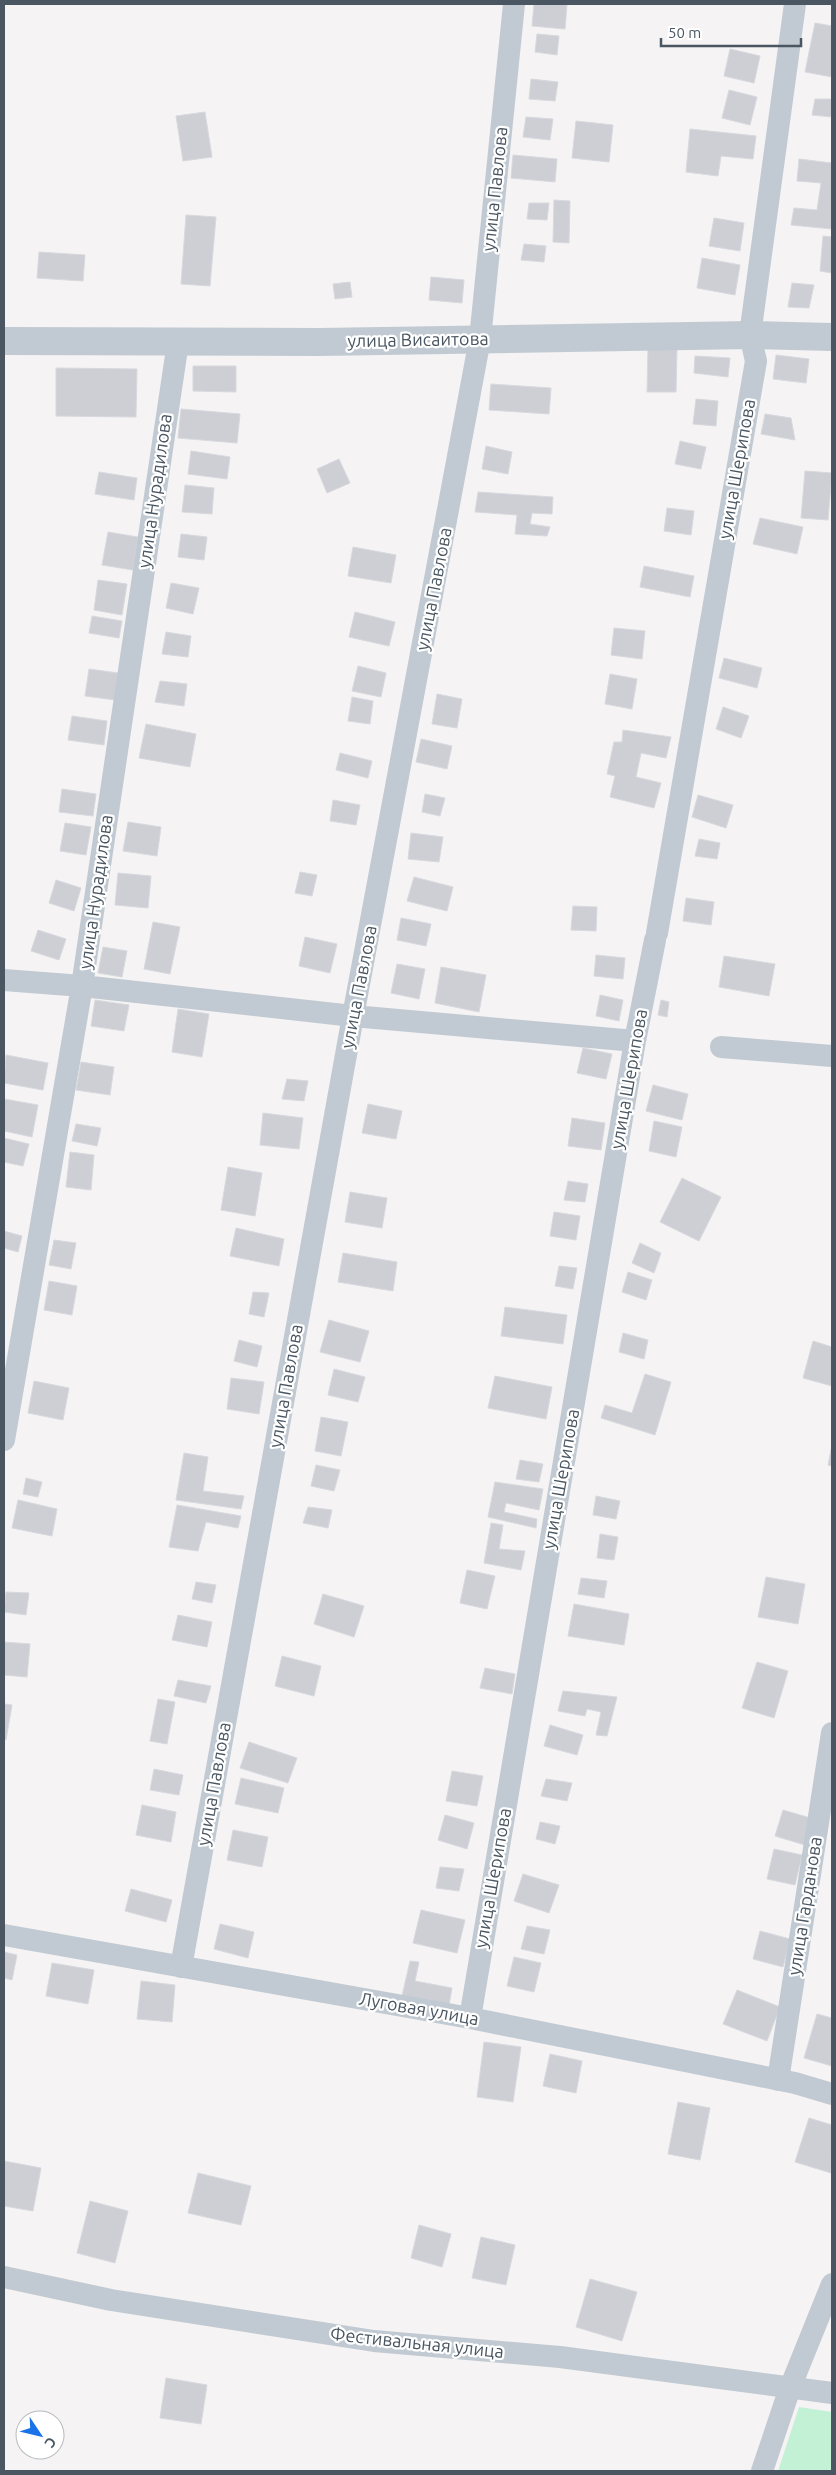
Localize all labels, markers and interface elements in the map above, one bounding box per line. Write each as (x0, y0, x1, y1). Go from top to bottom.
scale bar (661, 15, 801, 47)
text: 50 m (668, 24, 701, 41)
street label: улица Павлова (478, 126, 510, 252)
street label: улица Висаитова (347, 328, 489, 350)
street label: улица Шерипова (714, 397, 758, 541)
street label: улица Нурадилова (133, 412, 175, 569)
street label: улица Павлова (411, 525, 455, 652)
street label: улица Нурадилова (74, 813, 116, 970)
street label: улица Павлова (336, 923, 380, 1050)
street label: улица Шерипова (606, 1007, 650, 1151)
street label: улица Павлова (264, 1322, 306, 1449)
street label: улица Шерипова (538, 1407, 582, 1551)
street label: улица Павлова (192, 1720, 234, 1847)
street label: улица Шерипова (470, 1806, 514, 1950)
street label: улица Гарданова (783, 1835, 825, 1977)
street label: Луговая улица (358, 1988, 481, 2028)
street label: Фестивальная улица (329, 2323, 505, 2361)
north arrow (15, 2410, 65, 2460)
text: С (42, 2434, 60, 2451)

